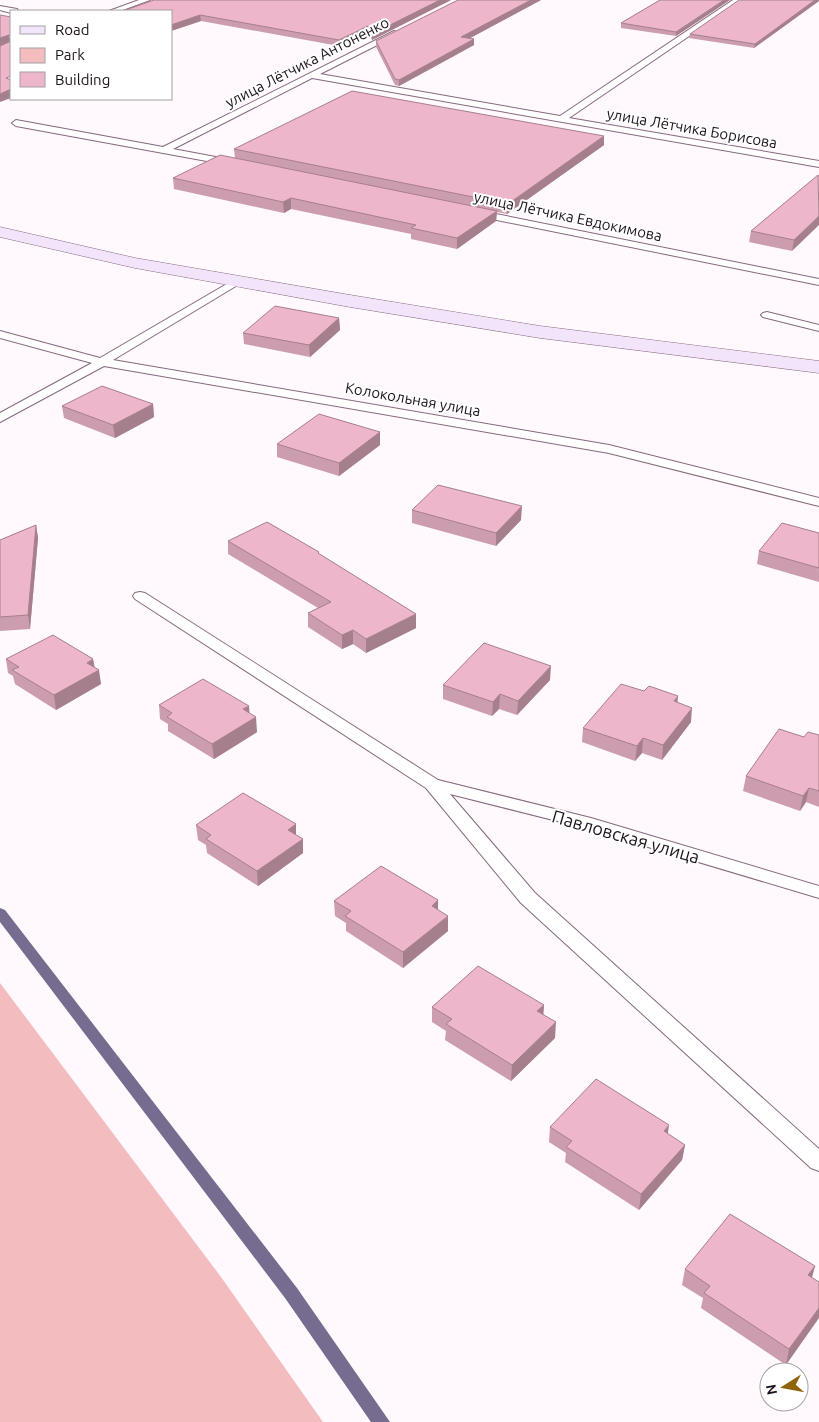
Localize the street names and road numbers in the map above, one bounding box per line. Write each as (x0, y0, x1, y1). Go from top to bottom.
street label: улица Лётчика Антоненко (222, 13, 392, 111)
street label: улица Лётчика Борисова (605, 105, 779, 151)
street label: улица Лётчика Евдокимова (472, 188, 664, 244)
street label: Колокольная улица (344, 379, 482, 419)
street label: Павловская улица (550, 805, 702, 867)

